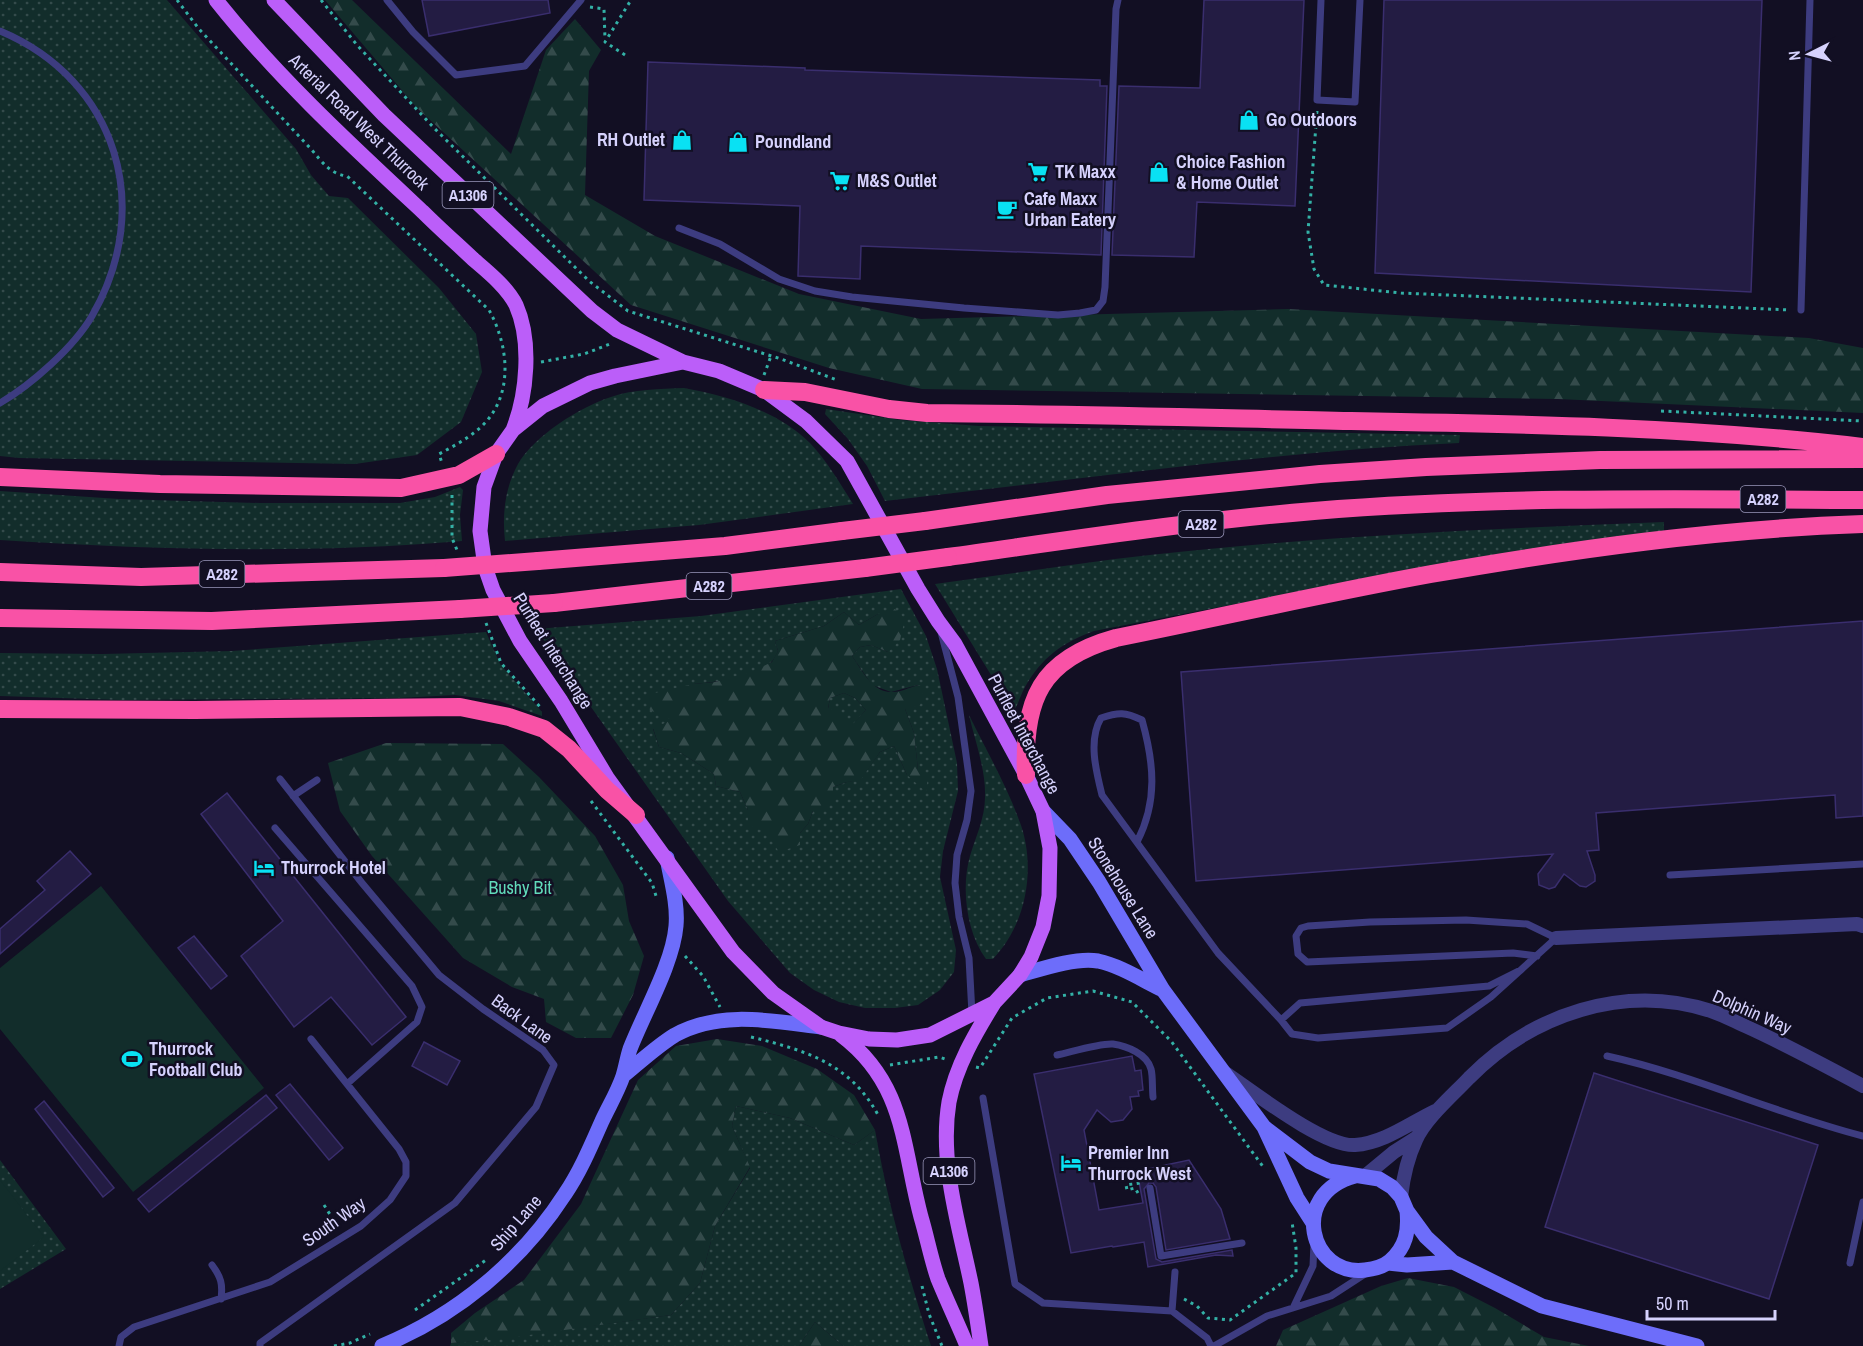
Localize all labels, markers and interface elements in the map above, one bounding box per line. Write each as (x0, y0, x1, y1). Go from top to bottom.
north arrow (1779, 24, 1839, 84)
street label: Arterial Road West Thurrock (283, 47, 436, 196)
text: N (1783, 50, 1806, 61)
place label: Go Outdoors (1266, 107, 1357, 132)
shop icon: Go Outdoors (1237, 108, 1261, 132)
place label: RH Outlet (597, 127, 665, 152)
shop icon: RH Outlet (670, 128, 694, 152)
place label: Poundland (755, 129, 831, 154)
shop icon: Poundland (726, 130, 750, 154)
place label: Choice Fashion & Home Outlet (1176, 149, 1285, 195)
place label: TK Maxx (1055, 159, 1116, 184)
supermarket icon: TK Maxx (1026, 160, 1050, 184)
shop icon: Choice Fashion & Home Outlet (1147, 160, 1171, 184)
place label: M&S Outlet (857, 168, 937, 193)
supermarket icon: M&S Outlet (828, 169, 852, 193)
road number: A1306 (442, 182, 494, 208)
place label: Cafe Maxx Urban Eatery (1024, 186, 1117, 232)
cafe icon: Cafe Maxx Urban Eatery (995, 197, 1019, 221)
road number: A282 (1740, 486, 1786, 512)
road number: A282 (1178, 511, 1224, 537)
road number: A282 (200, 561, 244, 587)
road number: A282 (686, 573, 732, 599)
street label: Purfleet Interchange (508, 588, 599, 714)
street label: Purfleet Interchange (982, 669, 1067, 798)
street label: Stonehouse Lane (1082, 832, 1165, 943)
place label: Thurrock Hotel (281, 855, 386, 880)
hotel icon: Thurrock Hotel (252, 856, 276, 880)
park label: Bushy Bit (488, 875, 552, 900)
street label: Dolphin Way (1709, 983, 1796, 1040)
street label: Back Lane (487, 988, 558, 1049)
place label: Thurrock Football Club (149, 1036, 243, 1082)
sports icon: Thurrock Football Club (120, 1047, 144, 1071)
place label: Premier Inn Thurrock West (1088, 1140, 1191, 1186)
hotel icon: Premier Inn Thurrock West (1059, 1151, 1083, 1175)
road number: A1306 (924, 1158, 974, 1184)
street label: Ship Lane (484, 1189, 547, 1256)
street label: South Way (297, 1190, 371, 1252)
scale bar (1647, 1283, 1774, 1321)
text: 50 m (1656, 1291, 1689, 1316)

